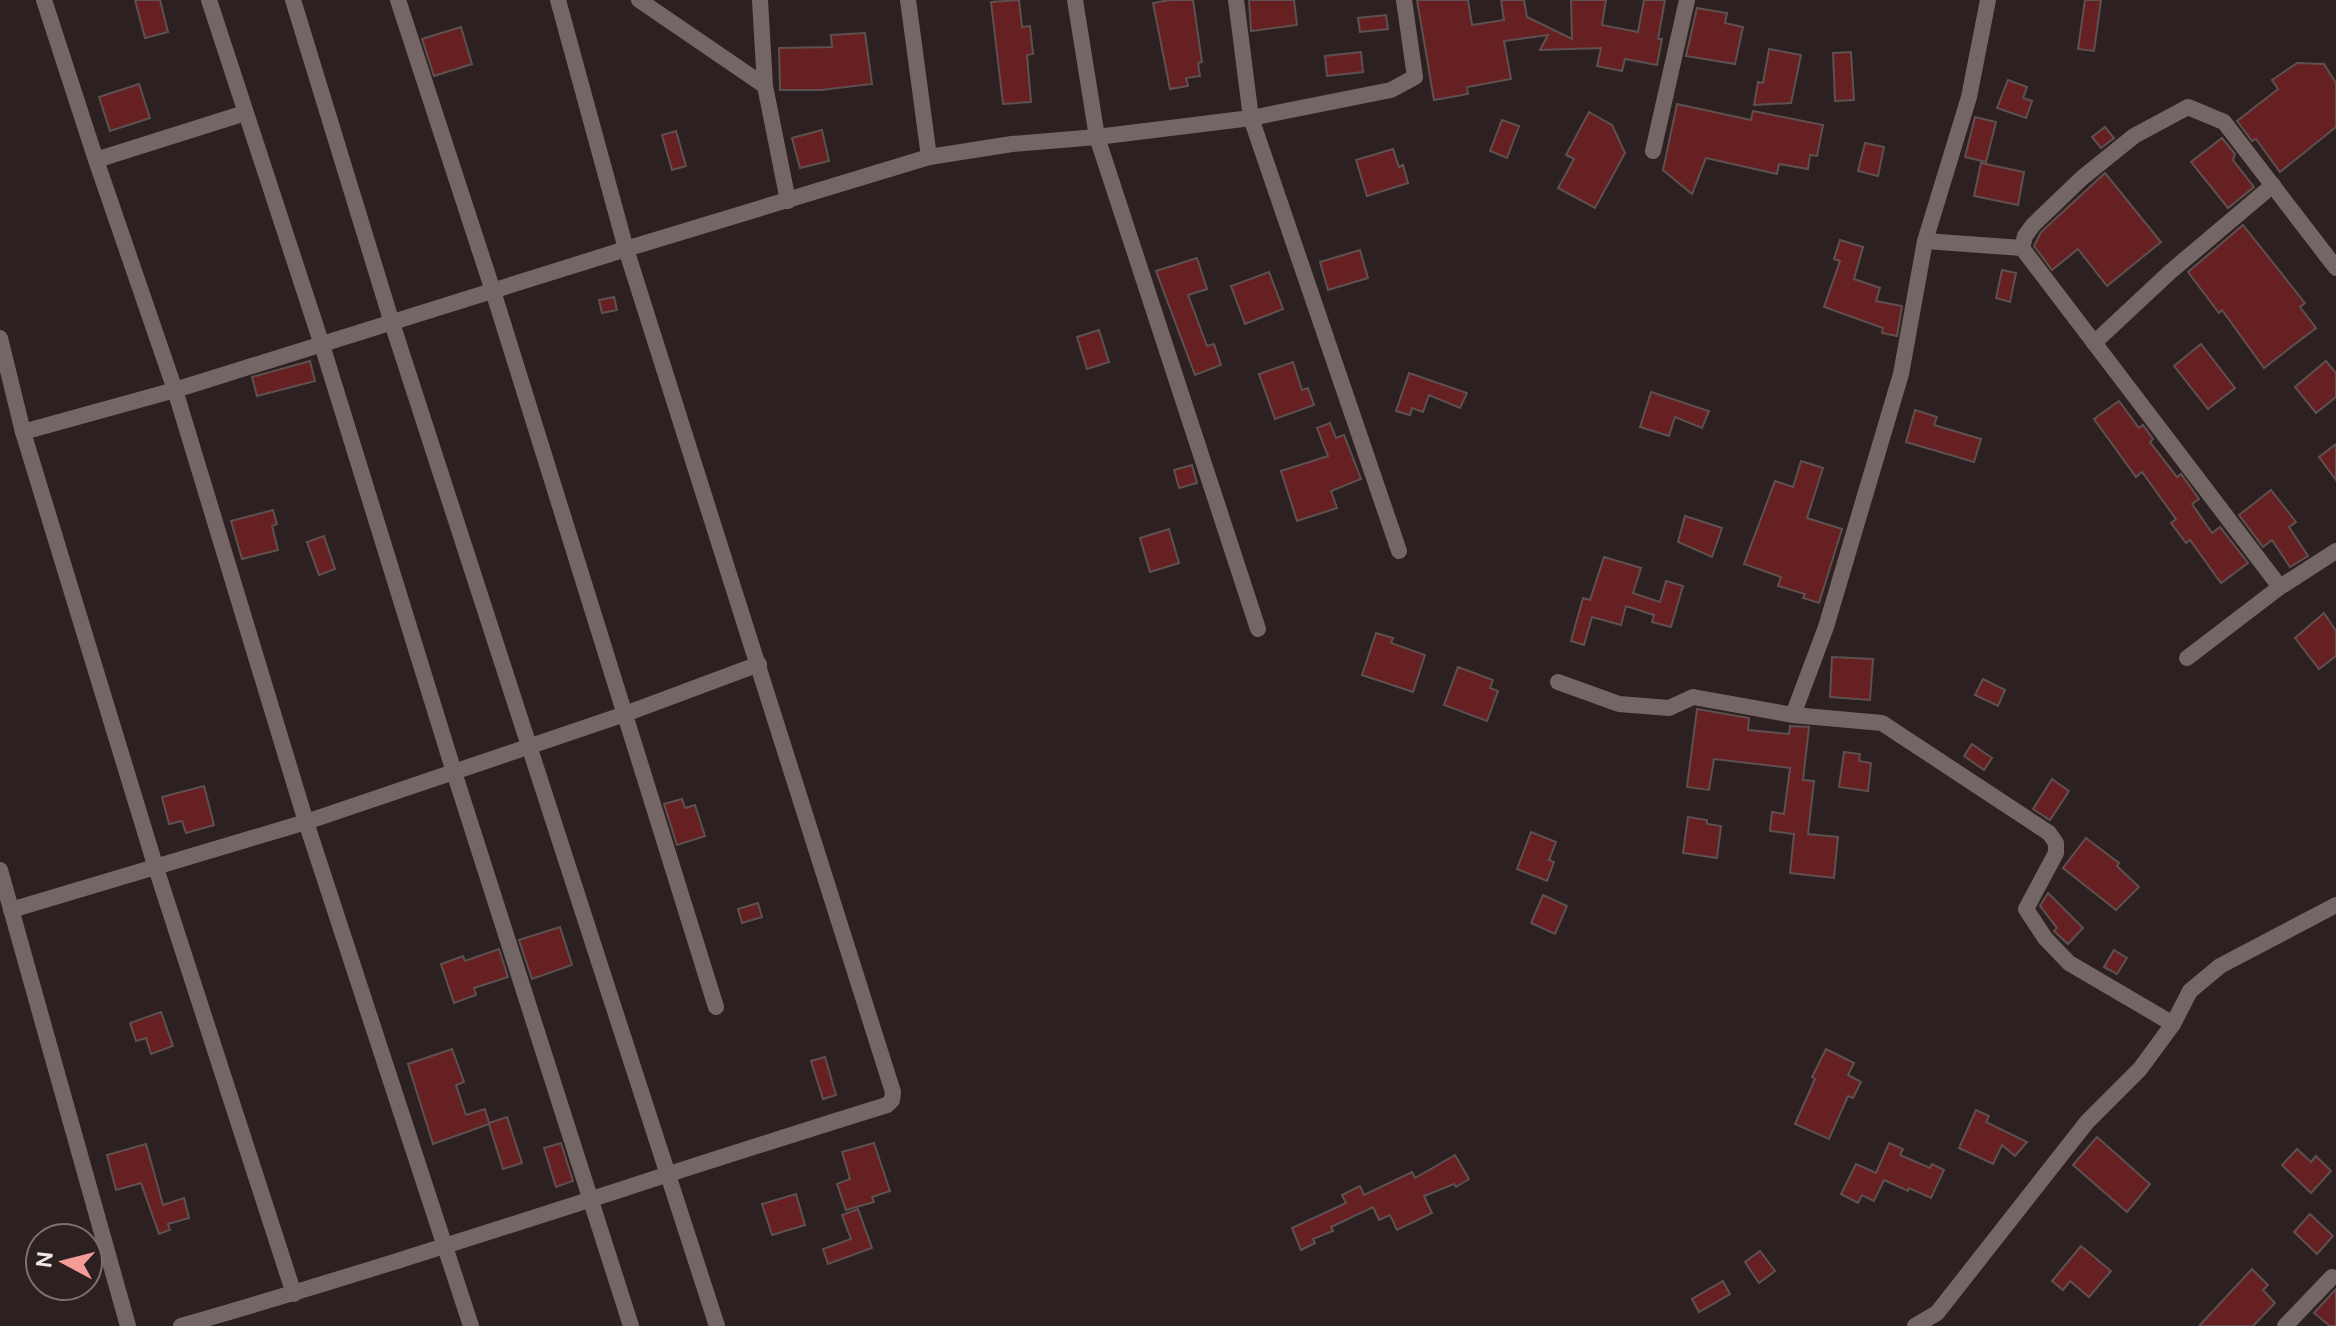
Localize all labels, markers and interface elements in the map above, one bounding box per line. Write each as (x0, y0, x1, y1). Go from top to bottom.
north arrow (24, 1222, 104, 1302)
text: N (29, 1250, 60, 1269)

